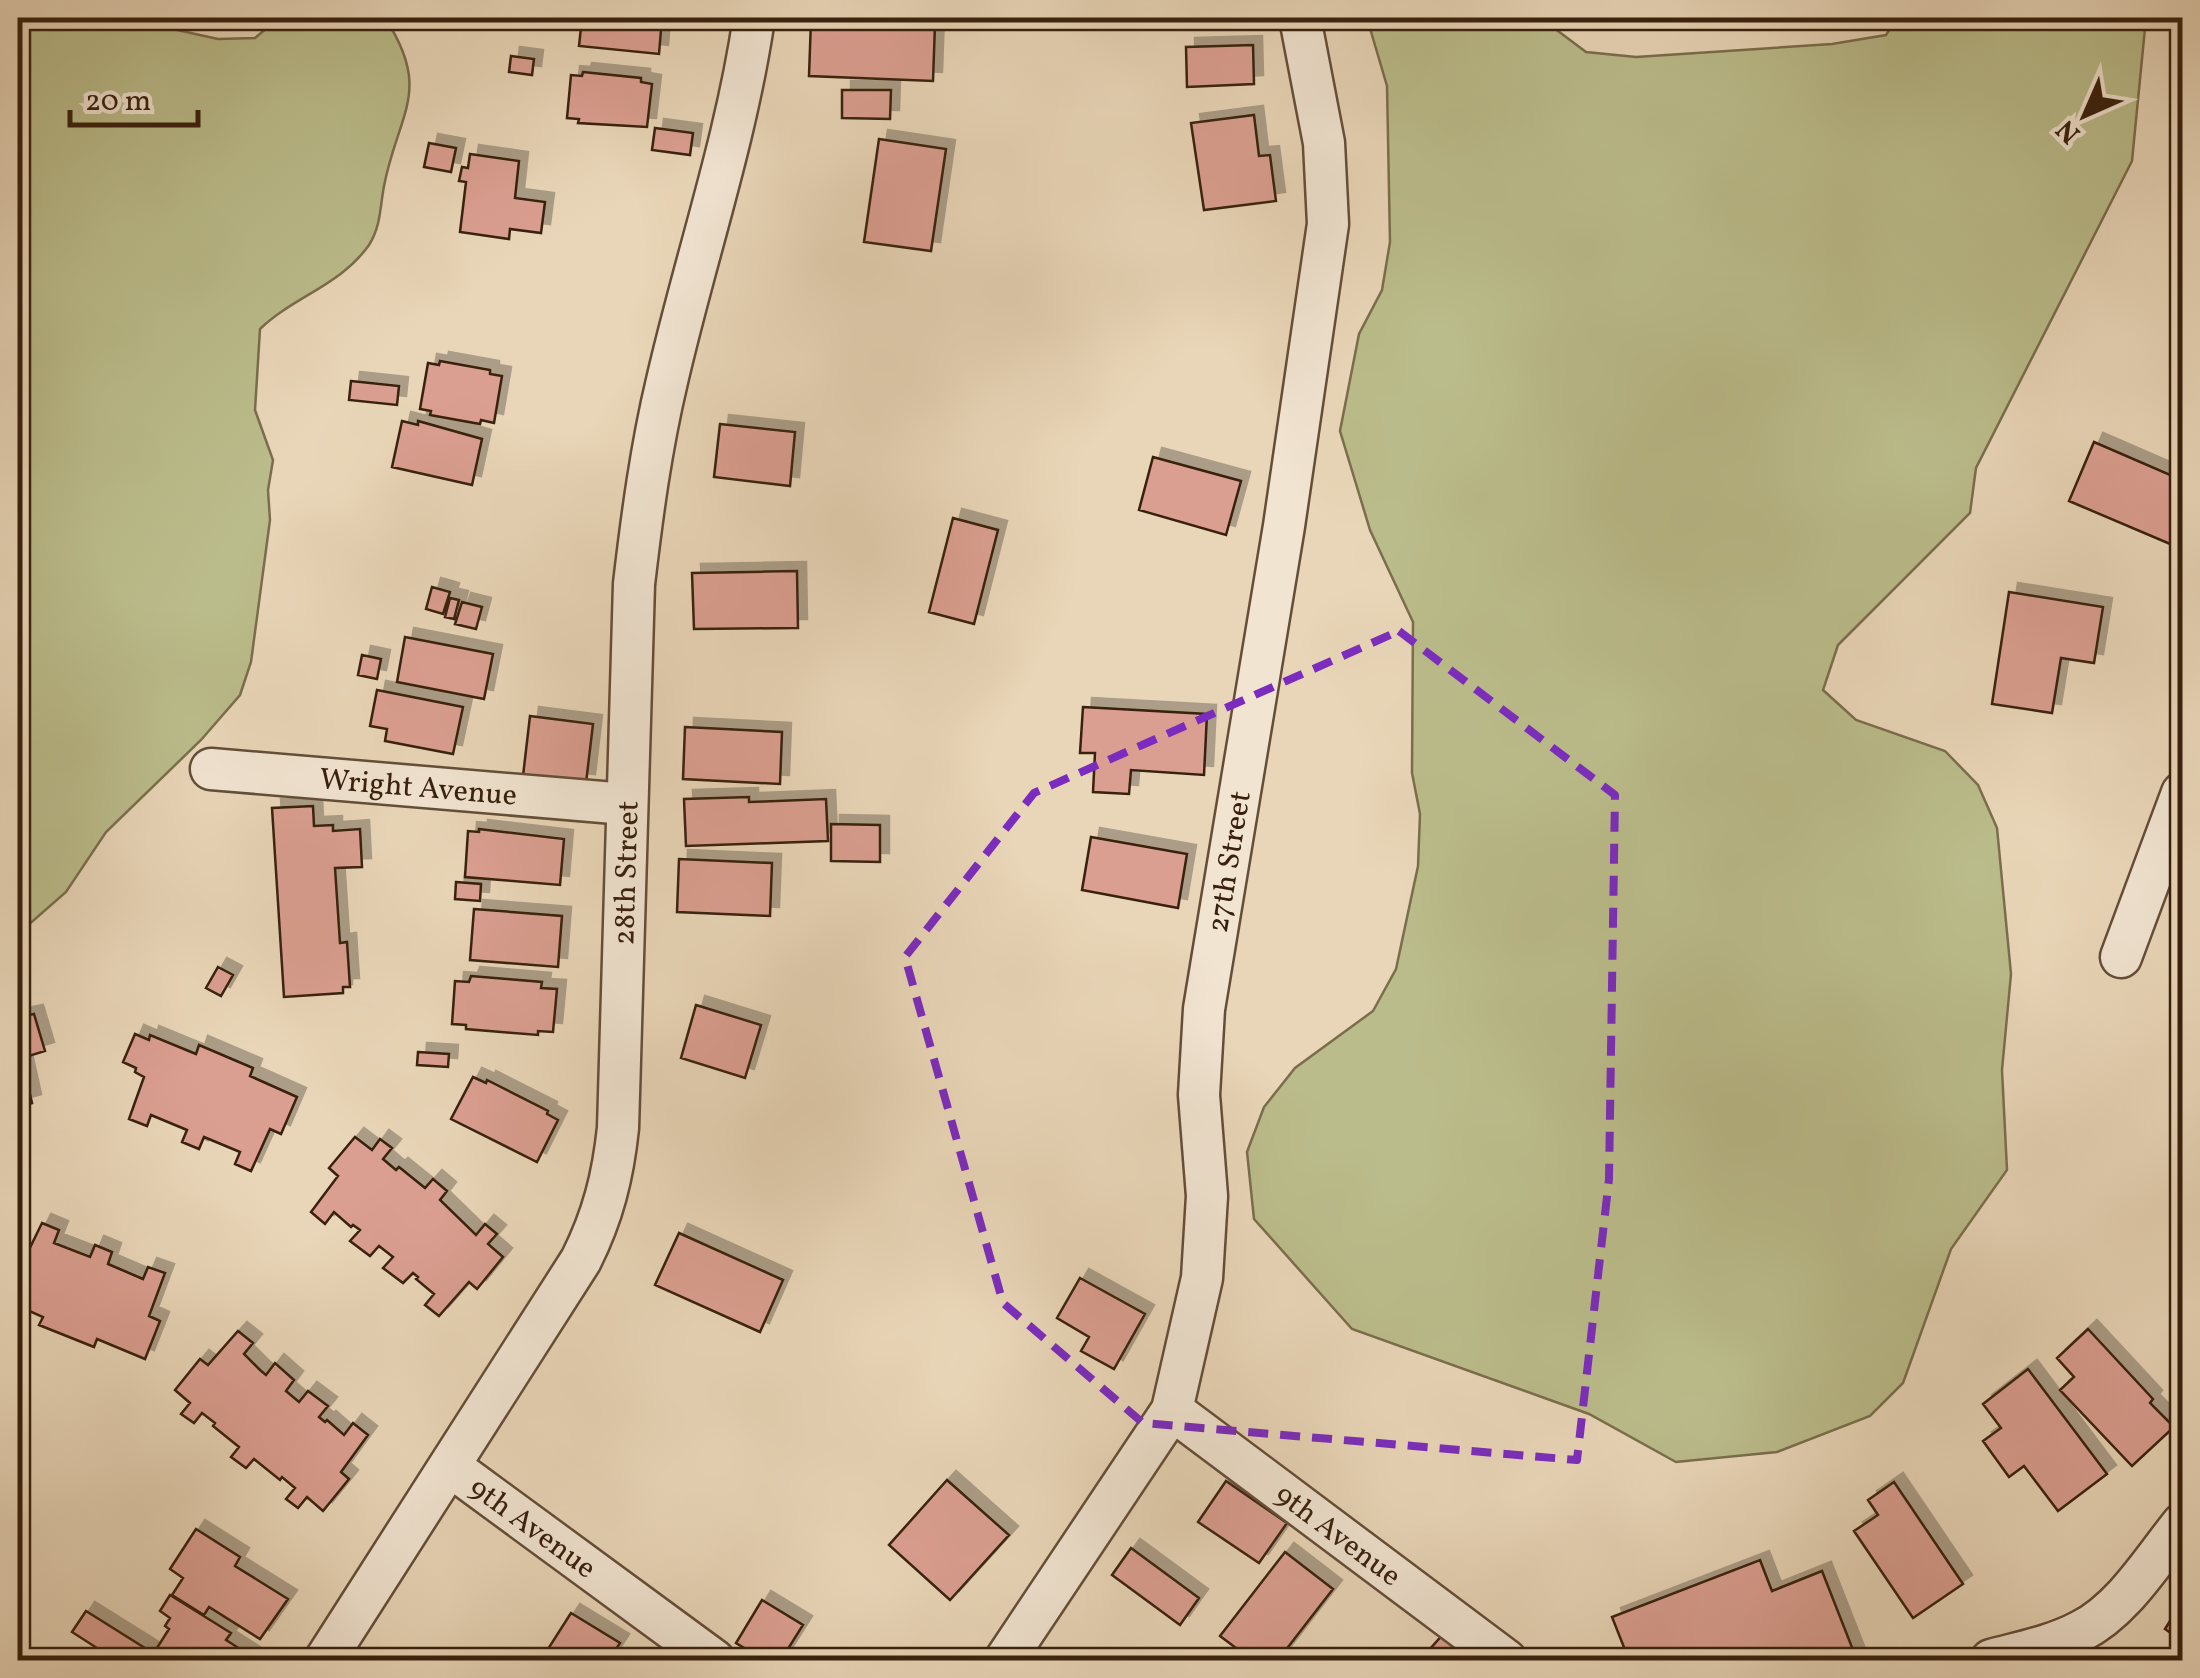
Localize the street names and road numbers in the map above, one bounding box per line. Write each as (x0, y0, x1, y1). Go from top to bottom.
street label: Wright Avenue (318, 759, 519, 818)
street label: 27th Street (1198, 788, 1263, 936)
street label: 28th Street (604, 800, 651, 946)
street label: 9th Avenue (460, 1468, 604, 1590)
street label: 9th Avenue (1265, 1475, 1409, 1597)

